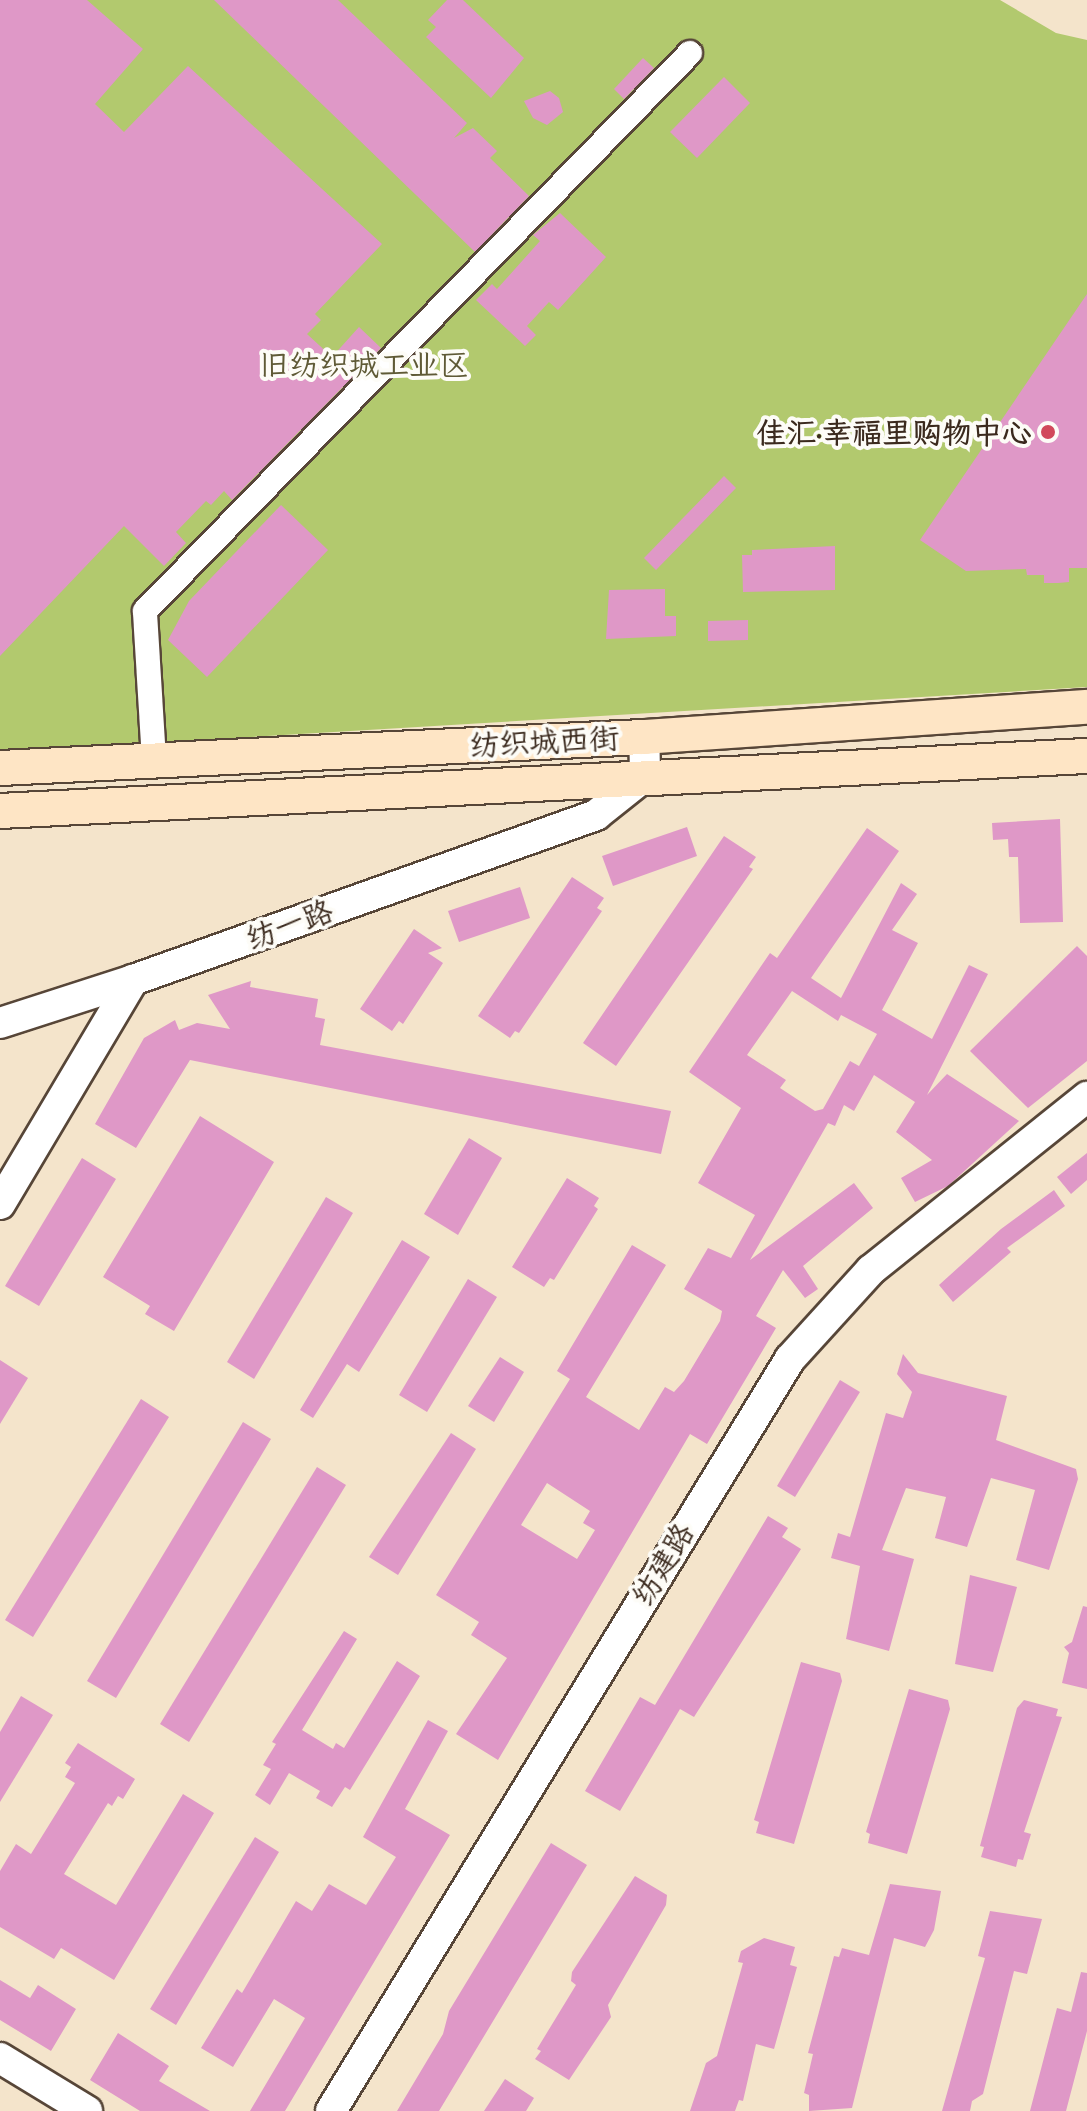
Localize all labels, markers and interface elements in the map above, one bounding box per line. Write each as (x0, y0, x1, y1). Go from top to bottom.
park label: 旧纺织城工业区 (259, 346, 469, 382)
place label: 佳汇·幸福里购物中心 (756, 414, 1032, 450)
marker: 佳汇·幸福里购物中心 (1039, 423, 1057, 441)
street label: 纺织城西街 (468, 719, 620, 763)
street label: 纺一路 (241, 892, 337, 956)
street label: 纺建路 (623, 1516, 701, 1612)

